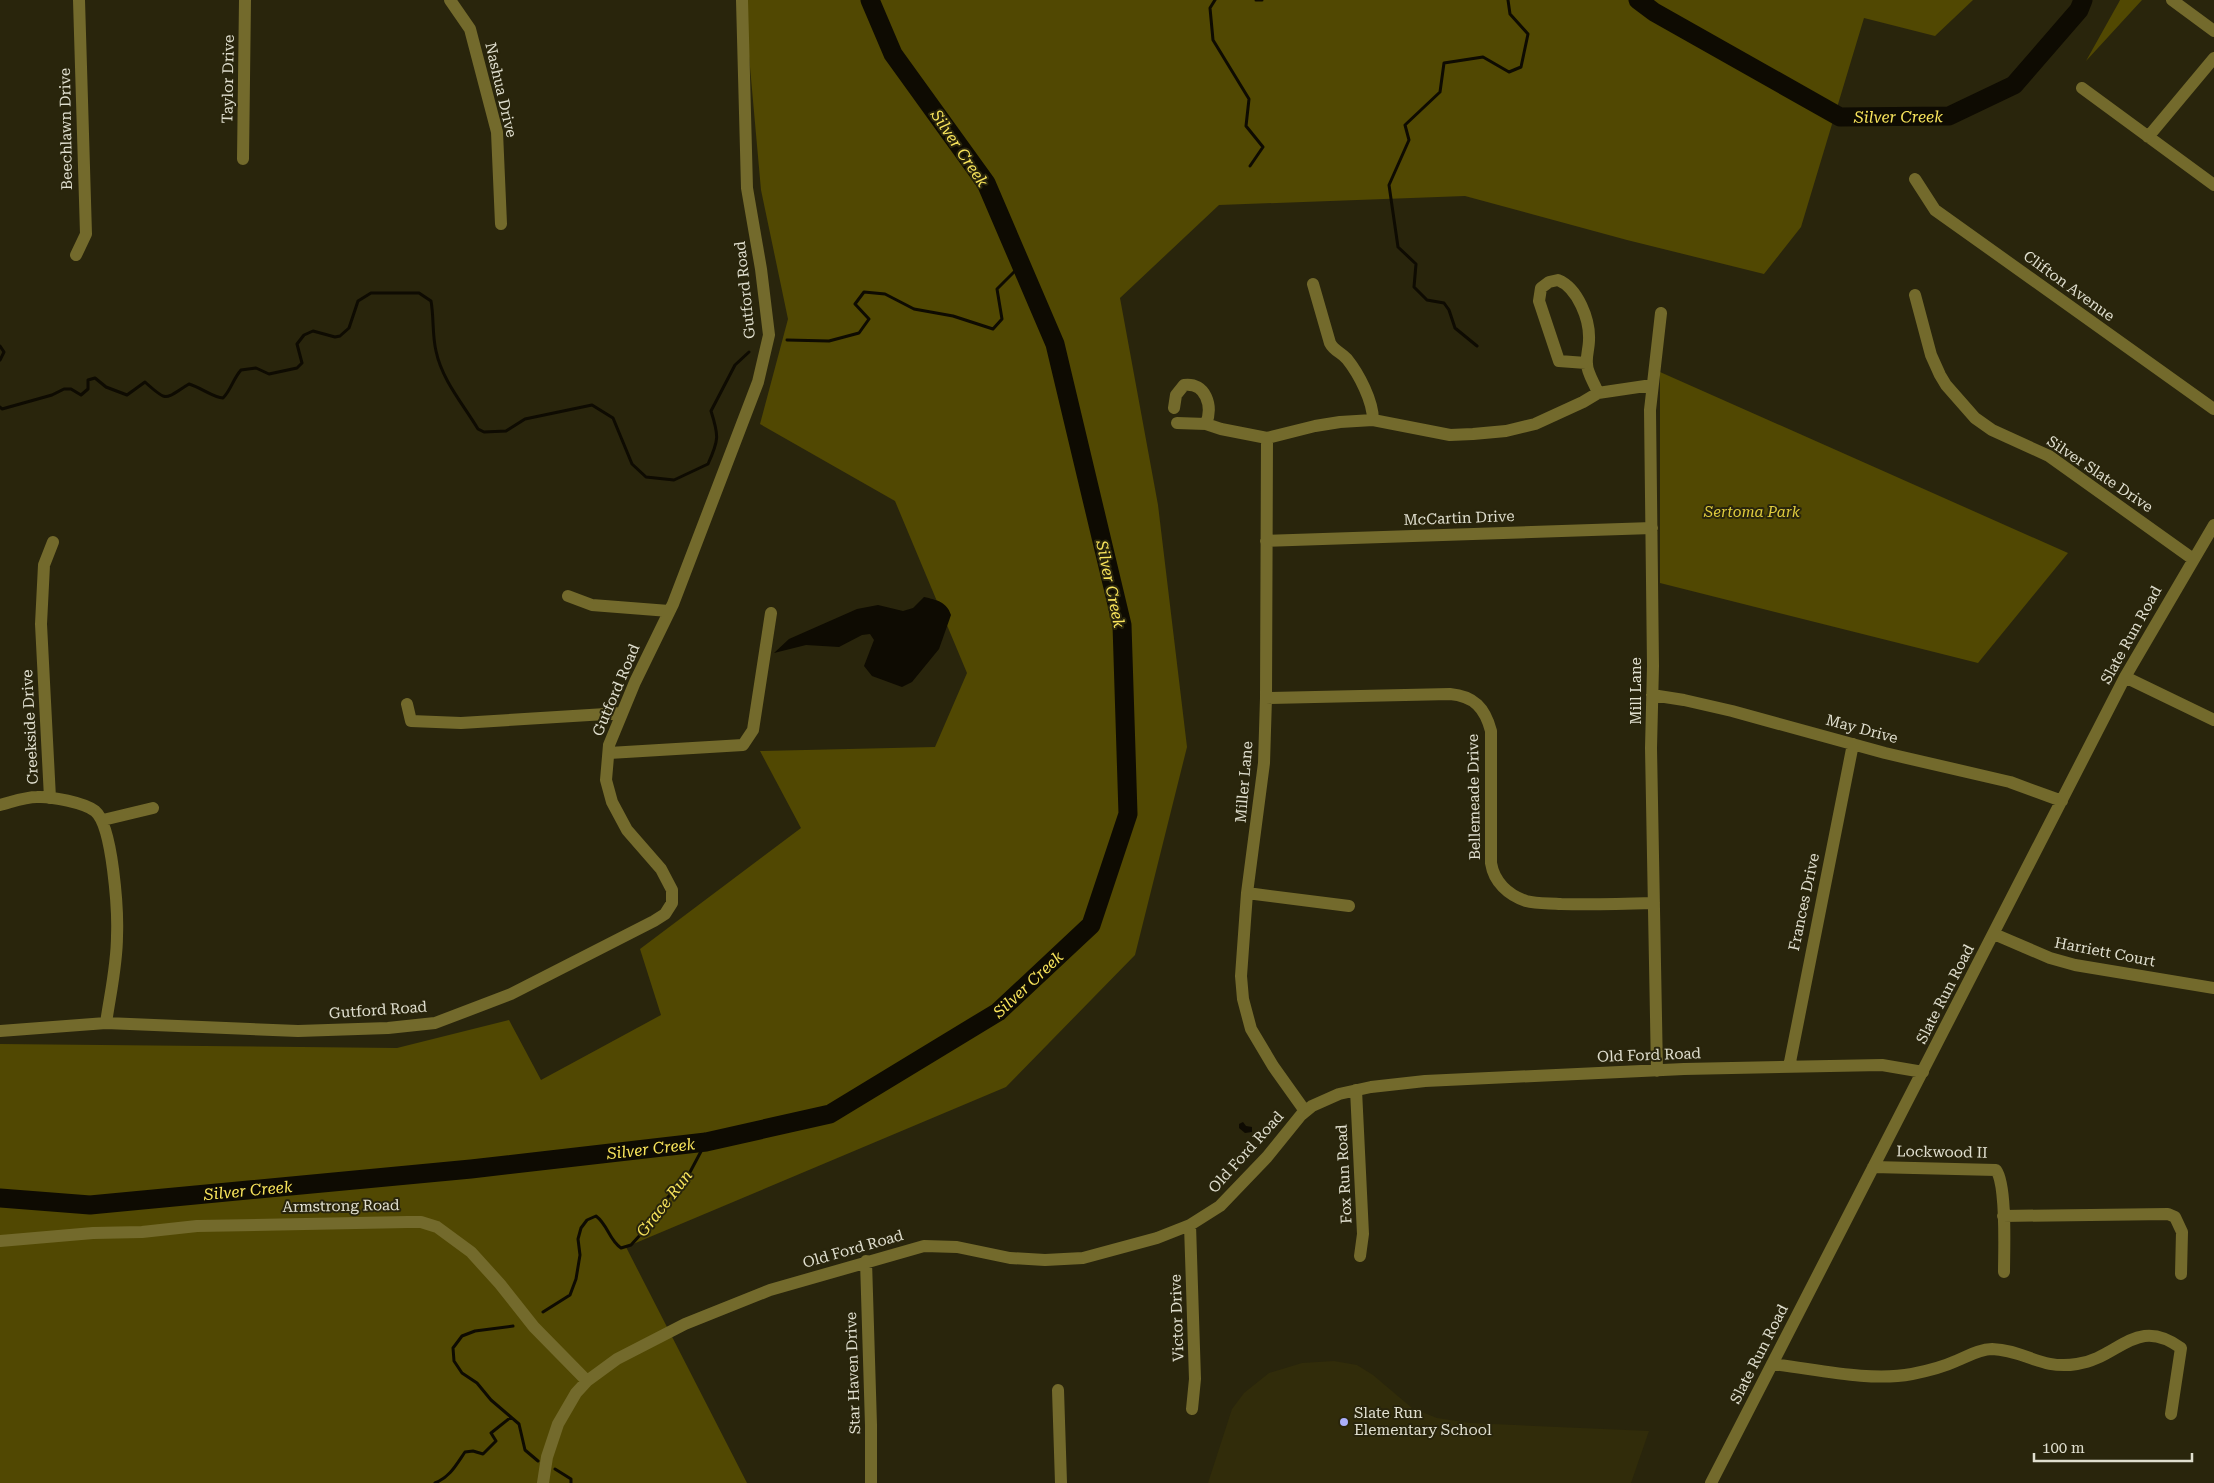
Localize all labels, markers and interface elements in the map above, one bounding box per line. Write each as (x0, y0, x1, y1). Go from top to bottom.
street label: Taylor Drive (218, 35, 238, 123)
street label: Nashua Drive (481, 41, 521, 139)
street label: Beechlawn Drive (56, 68, 76, 190)
water label: Silver Creek (926, 105, 992, 191)
water label: Silver Creek (1853, 107, 1943, 127)
street label: Gutford Road (731, 240, 759, 340)
street label: Clifton Avenue (2020, 247, 2118, 325)
street label: Silver Slate Drive (2044, 432, 2156, 516)
park label: Sertoma Park (1703, 503, 1801, 521)
street label: McCartin Drive (1403, 507, 1515, 529)
water label: Silver Creek (1092, 538, 1129, 630)
street label: Slate Run Road (2097, 583, 2166, 687)
street label: Gutford Road (589, 641, 644, 739)
street label: Mill Lane (1627, 657, 1645, 725)
street label: Creekside Drive (18, 669, 42, 785)
street label: May Drive (1824, 711, 1900, 747)
street label: Bellemeade Drive (1464, 734, 1484, 860)
street label: Miller Lane (1231, 740, 1257, 824)
street label: Frances Drive (1785, 852, 1823, 952)
street label: Harriett Court (2053, 933, 2157, 971)
street label: Slate Run Road (1912, 941, 1978, 1047)
water label: Silver Creek (988, 947, 1067, 1022)
street label: Gutford Road (328, 998, 428, 1022)
street label: Old Ford Road (1597, 1044, 1702, 1066)
street label: Old Ford Road (1205, 1107, 1288, 1197)
street label: Fox Run Road (1332, 1123, 1356, 1224)
water label: Silver Creek (605, 1134, 696, 1163)
street label: Lockwood II (1896, 1142, 1988, 1162)
water label: Grace Run (632, 1166, 696, 1240)
water label: Silver Creek (202, 1177, 294, 1204)
street label: Armstrong Road (282, 1196, 400, 1216)
street label: Old Ford Road (801, 1226, 906, 1272)
street label: Victor Drive (1166, 1274, 1188, 1362)
street label: Slate Run Road (1726, 1301, 1792, 1407)
street label: Star Haven Drive (842, 1312, 864, 1434)
place label: Slate Run Elementary School (1354, 1404, 1492, 1439)
marker: Slate Run Elementary School (1338, 1416, 1350, 1428)
scale bar (2034, 1430, 2192, 1462)
text: 100 m (2042, 1439, 2085, 1457)

